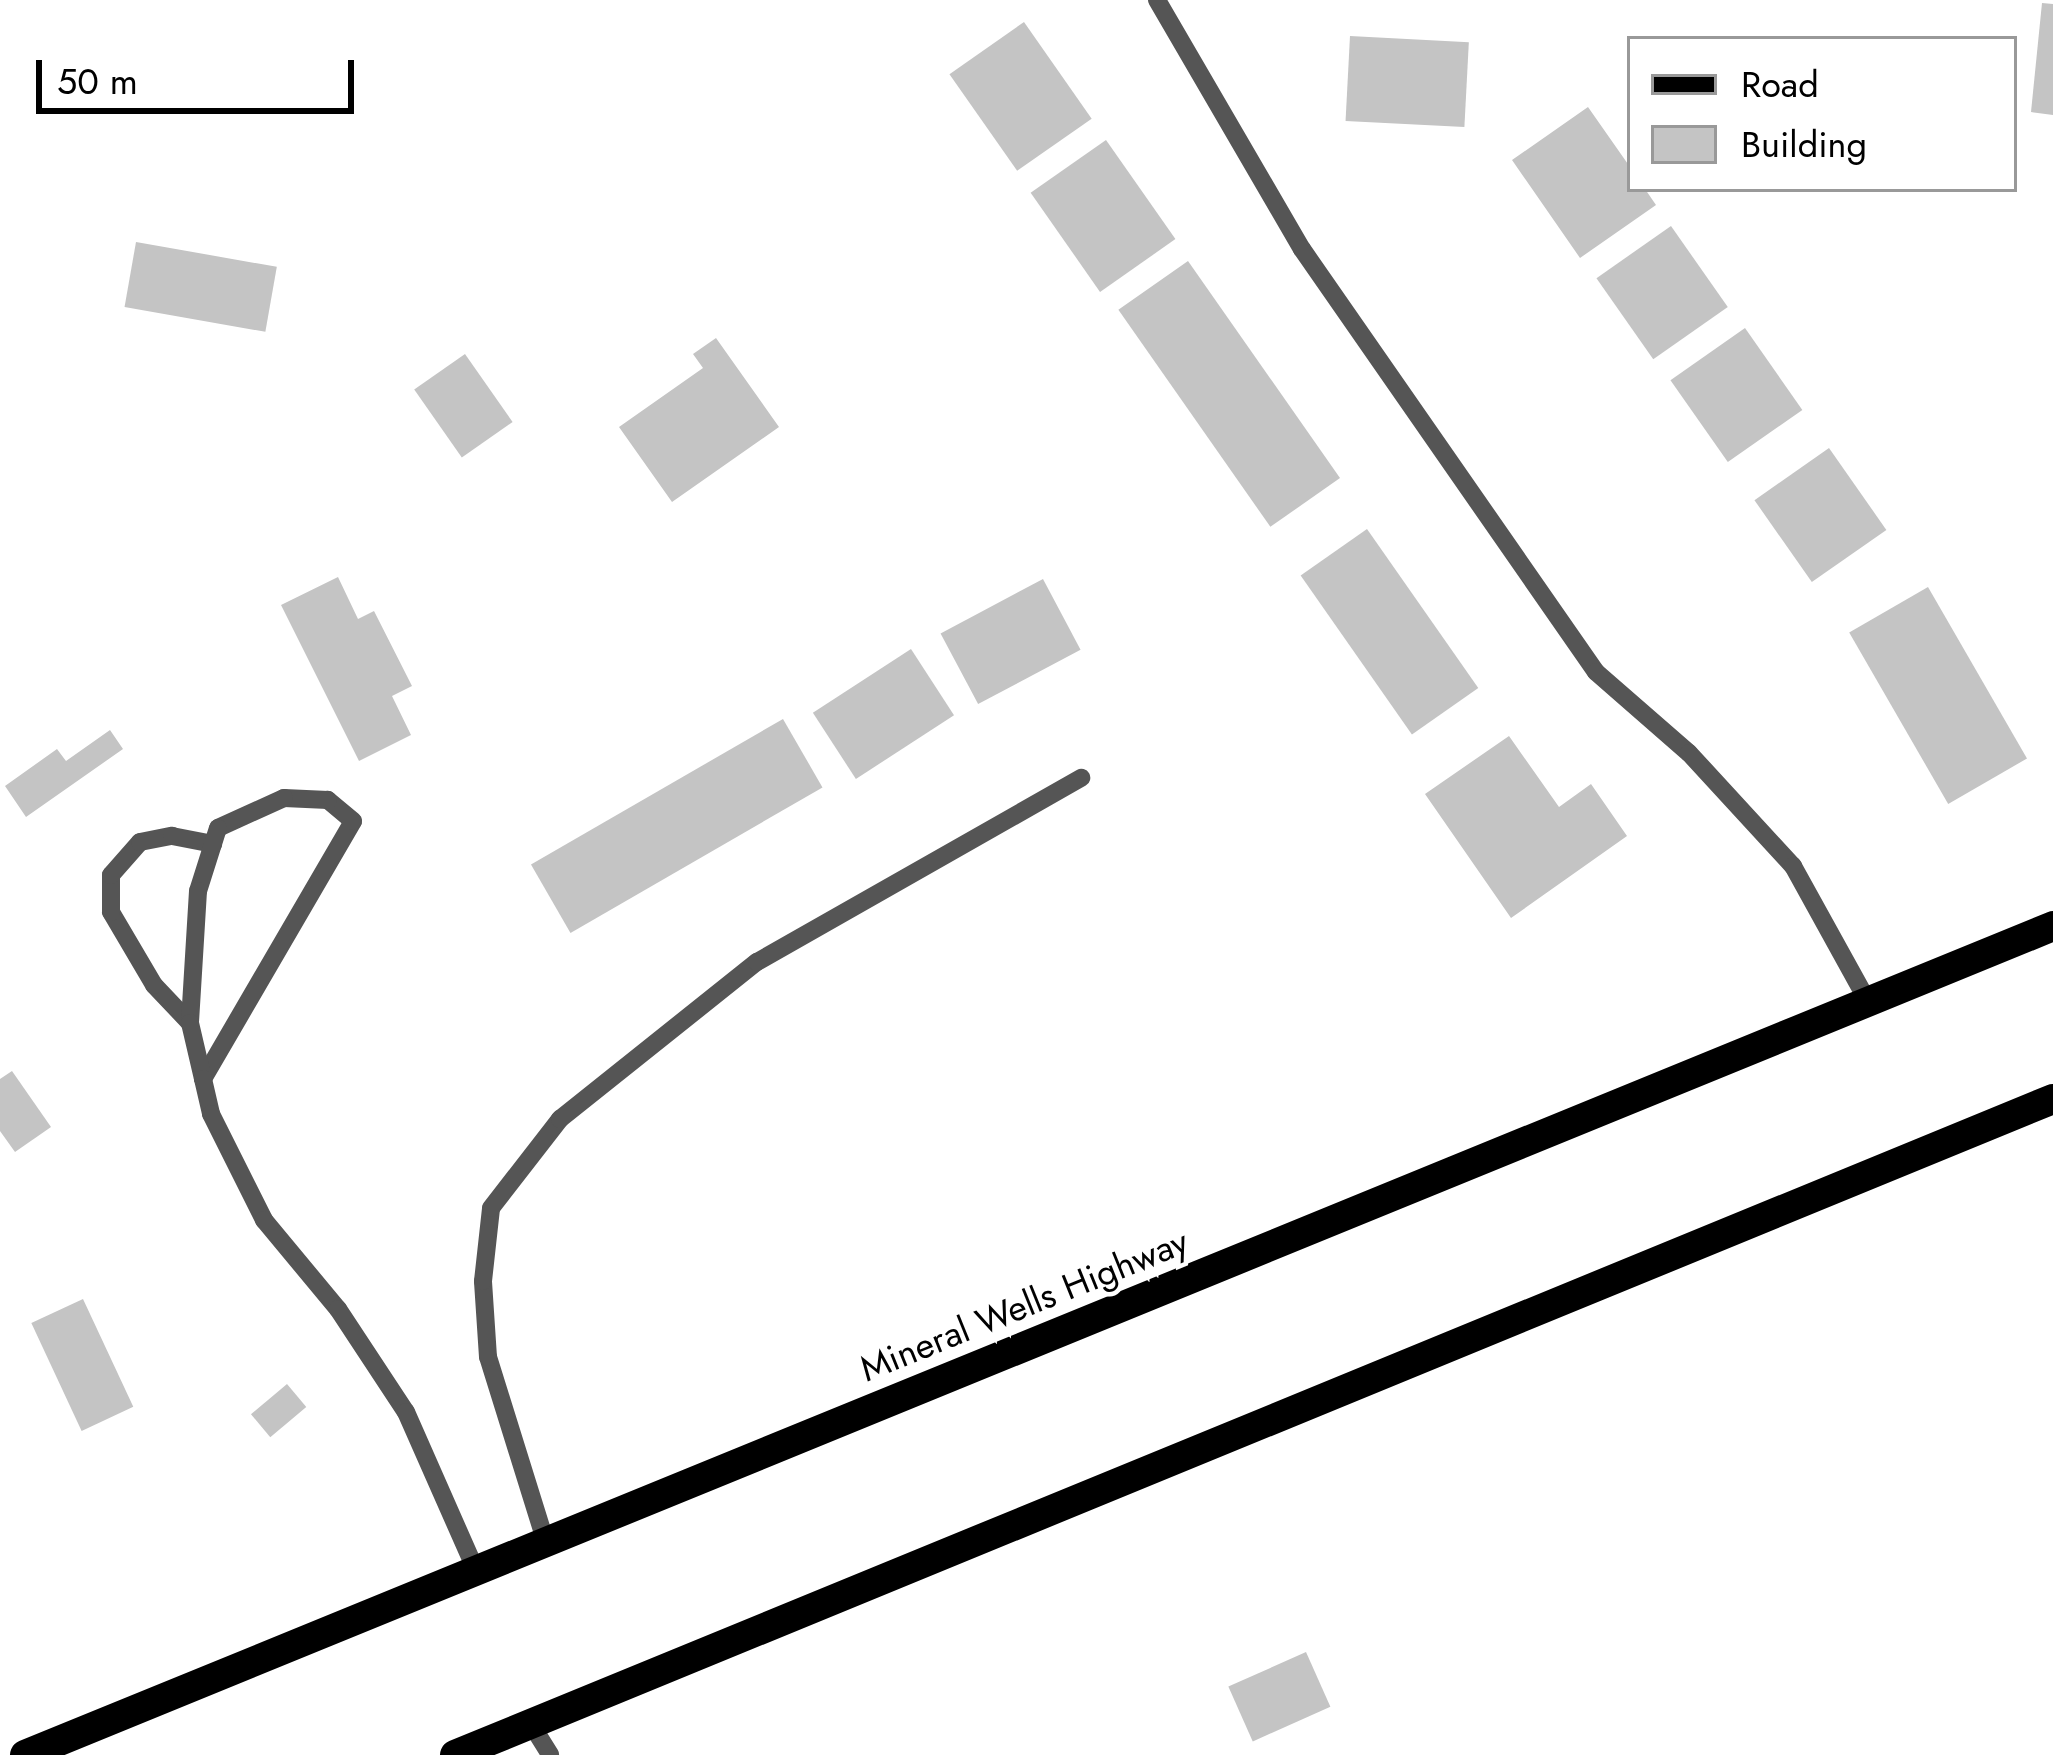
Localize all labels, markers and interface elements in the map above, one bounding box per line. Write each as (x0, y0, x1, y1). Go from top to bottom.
scale bar (42, 36, 360, 110)
legend (1627, 36, 2017, 192)
text: 50 m (57, 55, 138, 107)
text: Road (1741, 58, 1819, 110)
text: Building (1741, 118, 1867, 170)
street label: Mineral Wells Highway (854, 1219, 1194, 1391)

